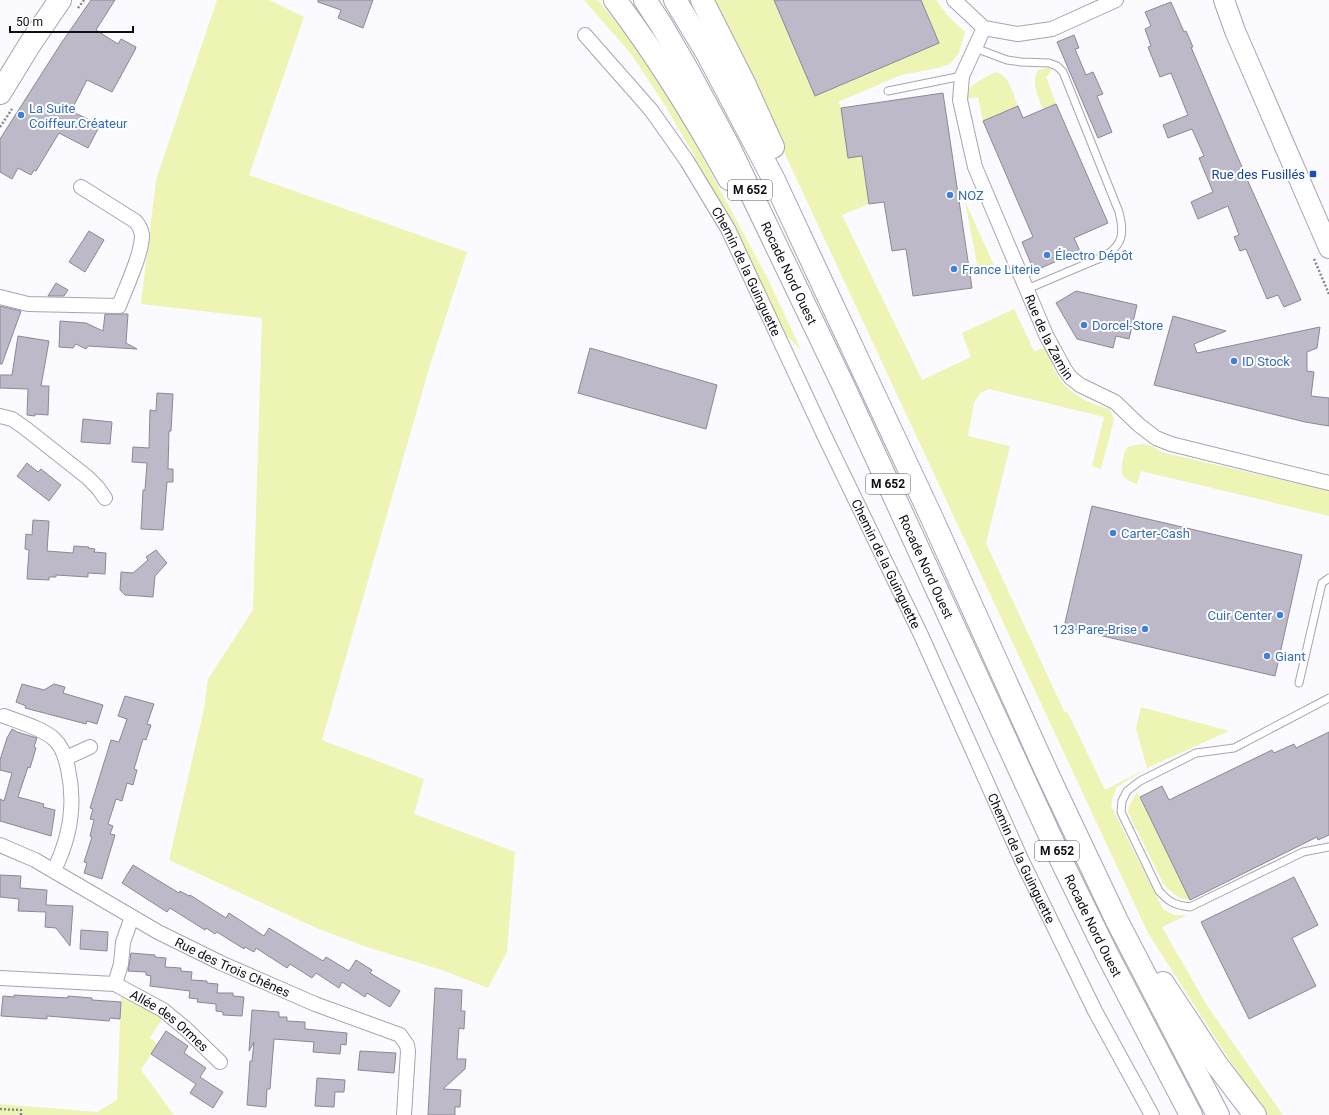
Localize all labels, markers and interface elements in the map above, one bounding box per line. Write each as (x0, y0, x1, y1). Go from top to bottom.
scale bar (10, 8, 133, 34)
text: 50 m (16, 15, 43, 29)
place label: La Suite Coiffeur.Créateur (29, 101, 128, 131)
marker: La Suite Coiffeur.Créateur (16, 110, 26, 120)
place label: Rue des Fusillés (1212, 167, 1305, 182)
marker: Rue des Fusillés (1308, 169, 1318, 179)
road number: M 652 (728, 180, 772, 200)
place label: NOZ (958, 188, 984, 203)
marker: NOZ (945, 190, 955, 200)
street label: Chemin de la Guinguette (708, 204, 784, 339)
street label: Rocade Nord Ouest (758, 219, 820, 327)
place label: Électro Dépôt (1055, 248, 1133, 263)
marker: Électro Dépôt (1042, 250, 1052, 260)
place label: France Literie (962, 262, 1040, 277)
marker: France Literie (949, 264, 959, 274)
street label: Rue de la Zamin (1022, 292, 1076, 383)
place label: Dorcel-Store (1092, 318, 1163, 333)
marker: Dorcel-Store (1079, 320, 1089, 330)
place label: ID Stock (1242, 354, 1290, 369)
marker: ID Stock (1229, 356, 1239, 366)
road number: M 652 (866, 474, 910, 494)
street label: Chemin de la Guinguette (848, 497, 924, 631)
street label: Rocade Nord Ouest (896, 512, 956, 621)
place label: Carter-Cash (1121, 526, 1190, 541)
marker: Carter-Cash (1108, 528, 1118, 538)
place label: Cuir Center (1207, 608, 1273, 623)
marker: Cuir Center (1275, 610, 1285, 620)
place label: 123 Pare-Brise (1053, 622, 1137, 637)
marker: 123 Pare-Brise (1140, 624, 1150, 634)
place label: Giant (1275, 649, 1306, 664)
marker: Giant (1262, 651, 1272, 661)
street label: Chemin de la Guinguette (985, 791, 1058, 926)
road number: M 652 (1035, 841, 1079, 861)
street label: Rocade Nord Ouest (1061, 872, 1125, 980)
street label: Rue des Trois Chênes (172, 935, 292, 1000)
street label: Allée des Ormes (128, 987, 212, 1055)

